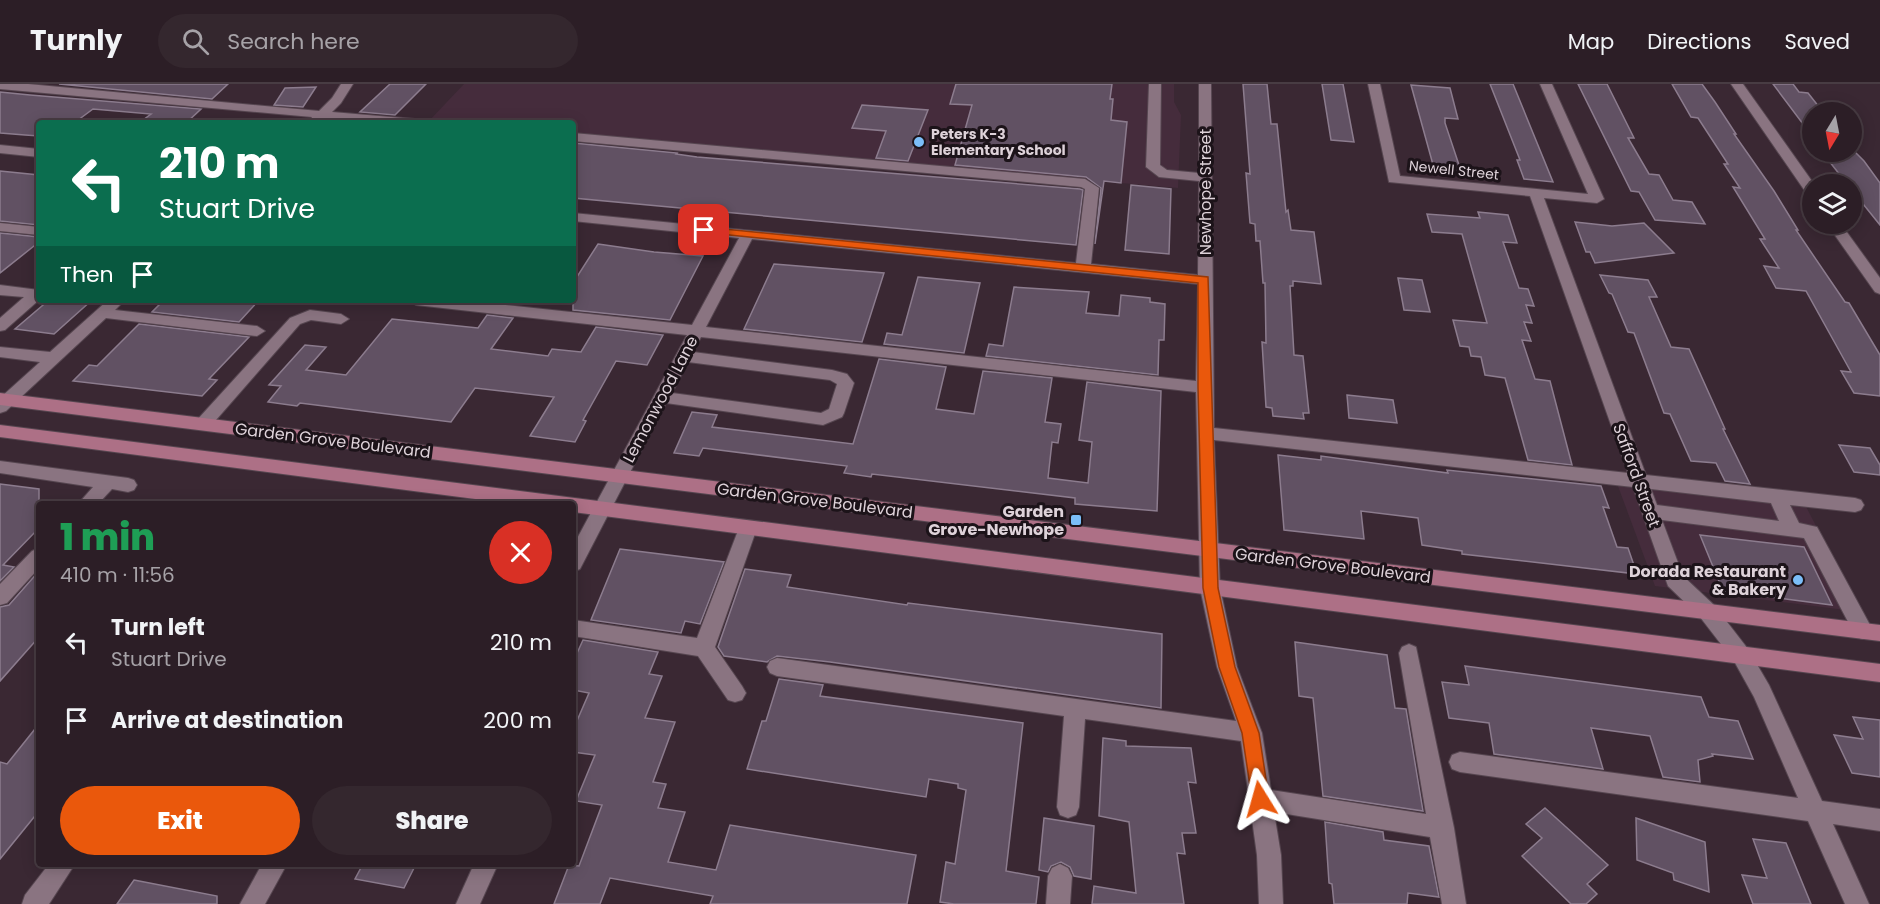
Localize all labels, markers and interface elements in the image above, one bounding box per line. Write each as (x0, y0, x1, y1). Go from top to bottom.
search box (158, 14, 578, 68)
text: Turnly (30, 21, 122, 60)
icon: search (179, 25, 212, 58)
text: Search here (227, 26, 360, 57)
text: Map (1568, 27, 1614, 56)
text: Directions (1647, 27, 1751, 56)
text: Saved (1784, 27, 1850, 56)
north arrow (1802, 102, 1862, 162)
map controls (1802, 102, 1862, 234)
place label: Peters K-3 Elementary School (931, 124, 1066, 160)
street label: Newhope Street (1194, 129, 1217, 255)
text: 210 m (159, 134, 280, 193)
marker: Peters K-3 Elementary School (912, 135, 926, 149)
icon: left (60, 144, 138, 222)
street label: Newell Street (1408, 155, 1500, 185)
button: layers (1802, 174, 1862, 234)
text: Stuart Drive (159, 190, 315, 227)
pin (678, 204, 729, 255)
icon: arrive (687, 213, 720, 246)
icon: arrive (126, 258, 159, 291)
text: Then (60, 259, 114, 290)
street label: Lemonwood Lane (617, 332, 704, 467)
street label: Garden Grove Boulevard (234, 417, 432, 464)
street label: Safford Street (1607, 420, 1666, 530)
street label: Garden Grove Boulevard (716, 477, 914, 524)
place label: Garden Grove-Newhope (928, 500, 1064, 541)
text: 1 min (60, 512, 155, 563)
marker: Garden Grove-Newhope (1069, 513, 1083, 527)
button: close (489, 521, 552, 584)
street label: Garden Grove Boulevard (1234, 542, 1432, 589)
place label: Dorada Restaurant & Bakery (1629, 560, 1787, 601)
text: 410 m · 11:56 (60, 561, 175, 589)
marker: Dorada Restaurant & Bakery (1791, 573, 1805, 587)
text: Turn left (111, 612, 205, 643)
icon: left (60, 626, 93, 659)
text: 210 m (490, 627, 552, 658)
text: Stuart Drive (111, 645, 227, 673)
icon: arrive (60, 704, 93, 737)
text: Arrive at destination (111, 705, 343, 736)
text: 200 m (483, 705, 552, 736)
position arrow (1228, 767, 1292, 831)
button: Exit (60, 786, 300, 855)
button: Share (312, 786, 552, 855)

